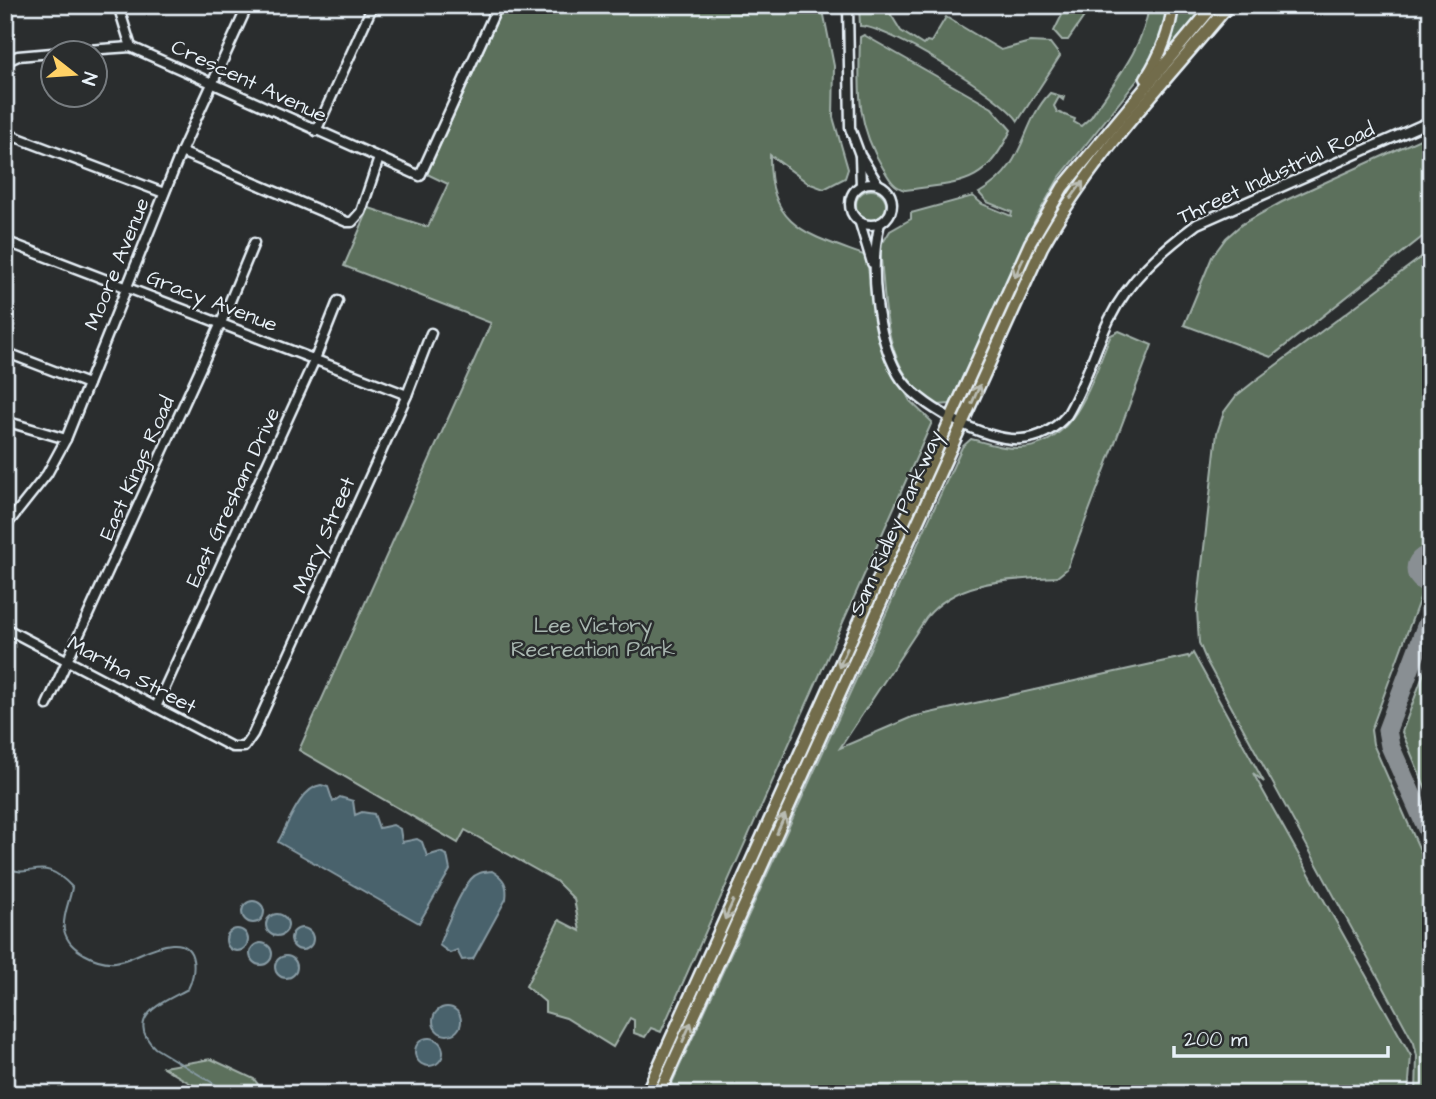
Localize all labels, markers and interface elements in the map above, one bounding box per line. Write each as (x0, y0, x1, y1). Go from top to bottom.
street label: Crescent Avenue (166, 32, 332, 130)
north arrow (38, 38, 108, 108)
text: N (74, 69, 103, 88)
street label: Threet Industrial Road (1173, 114, 1379, 231)
one-way arrow (1069, 182, 1084, 200)
street label: Moore Avenue (77, 193, 157, 335)
one-way arrow (1012, 257, 1025, 278)
street label: Gracy Avenue (142, 263, 282, 341)
one-way arrow (970, 384, 983, 405)
street label: East Kings Road (92, 391, 184, 545)
street label: East Gresham Drive (179, 402, 287, 592)
street label: Sam Ridley Parkway (842, 425, 952, 621)
street label: Mary Street (285, 472, 365, 599)
park label: Lee Victory Recreation Park (511, 611, 675, 664)
street label: Martha Street (62, 629, 202, 721)
one-way arrow (836, 647, 849, 668)
one-way arrow (775, 814, 788, 835)
one-way arrow (722, 899, 735, 920)
scale bar (1174, 1015, 1387, 1059)
one-way arrow (681, 1021, 694, 1043)
text: 200 m (1184, 1025, 1248, 1054)

